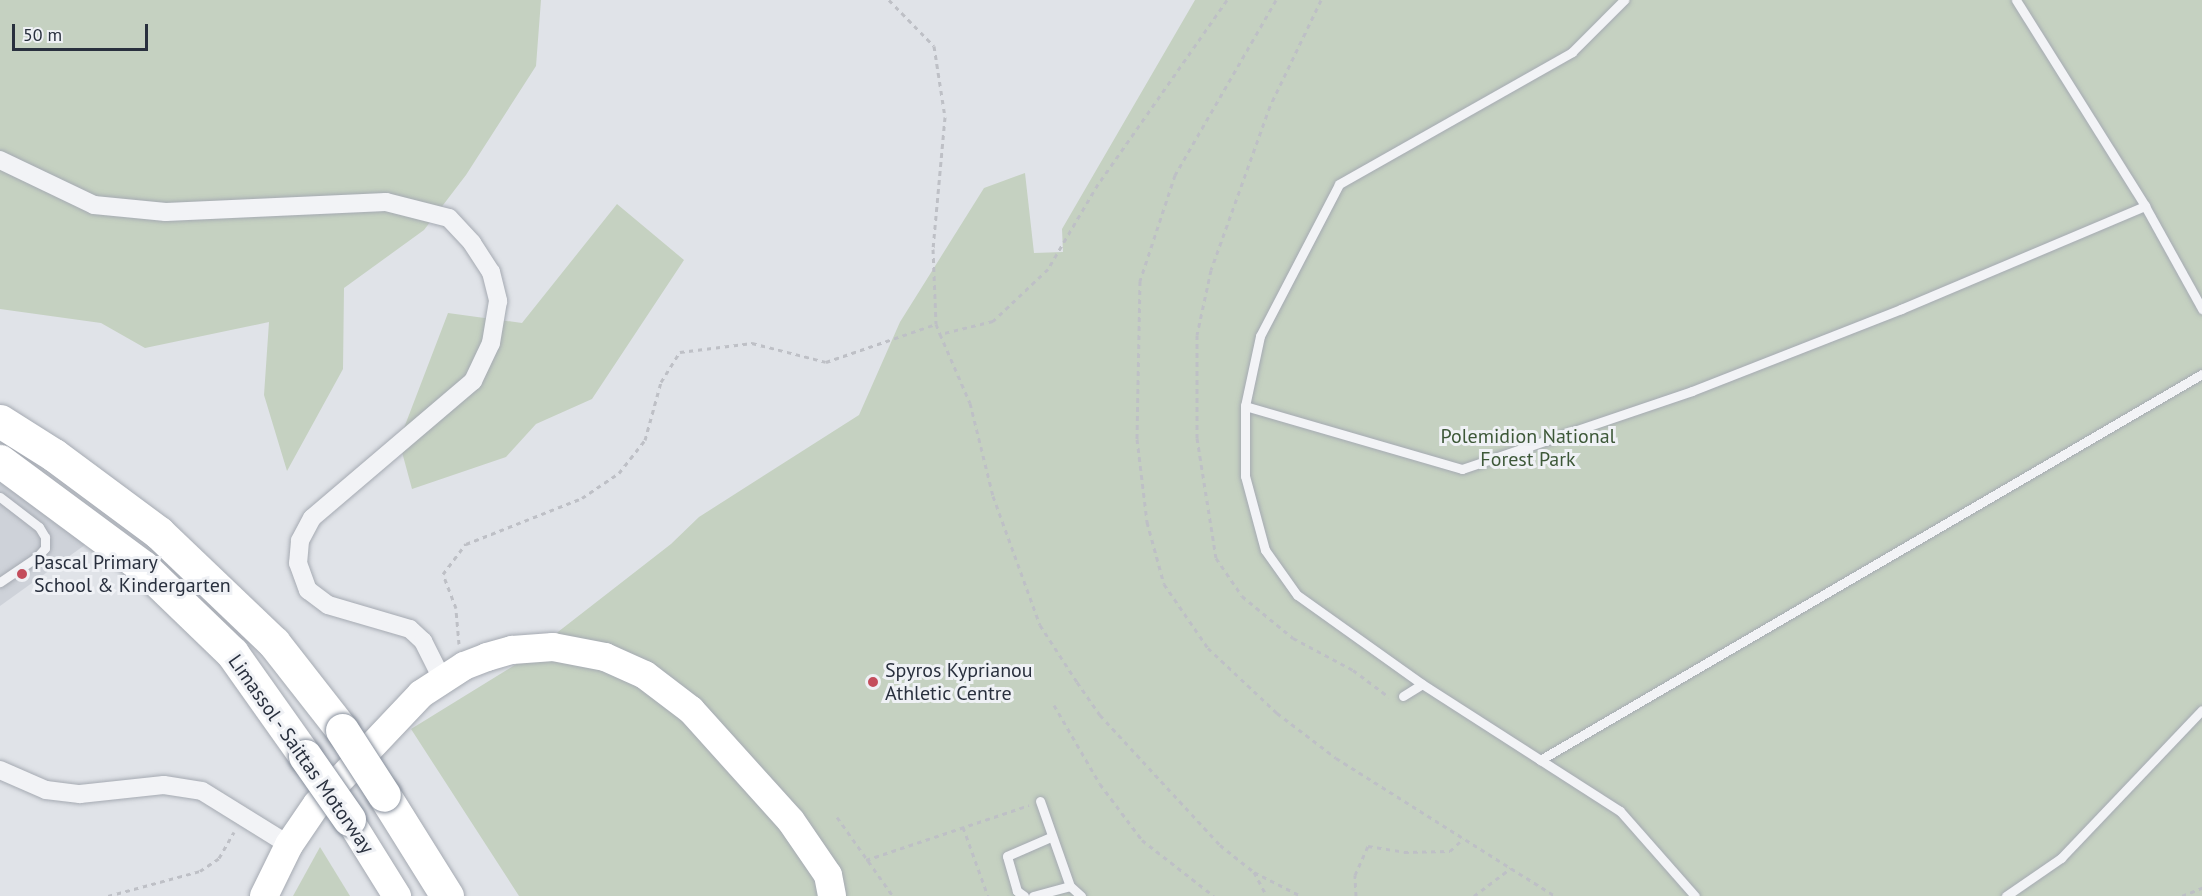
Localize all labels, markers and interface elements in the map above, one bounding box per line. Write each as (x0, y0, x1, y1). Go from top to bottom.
scale bar (15, 12, 152, 50)
text: 50 m (23, 23, 62, 46)
park label: Polemidion National Forest Park (1441, 425, 1615, 472)
place label: Pascal Primary School & Kindergarten (34, 550, 231, 597)
marker: Pascal Primary School & Kindergarten (15, 567, 29, 581)
street label: Limassol - Saittas Motorway (222, 648, 380, 860)
place label: Spyros Kyprianou Athletic Centre (885, 658, 1033, 705)
marker: Spyros Kyprianou Athletic Centre (866, 675, 880, 689)

